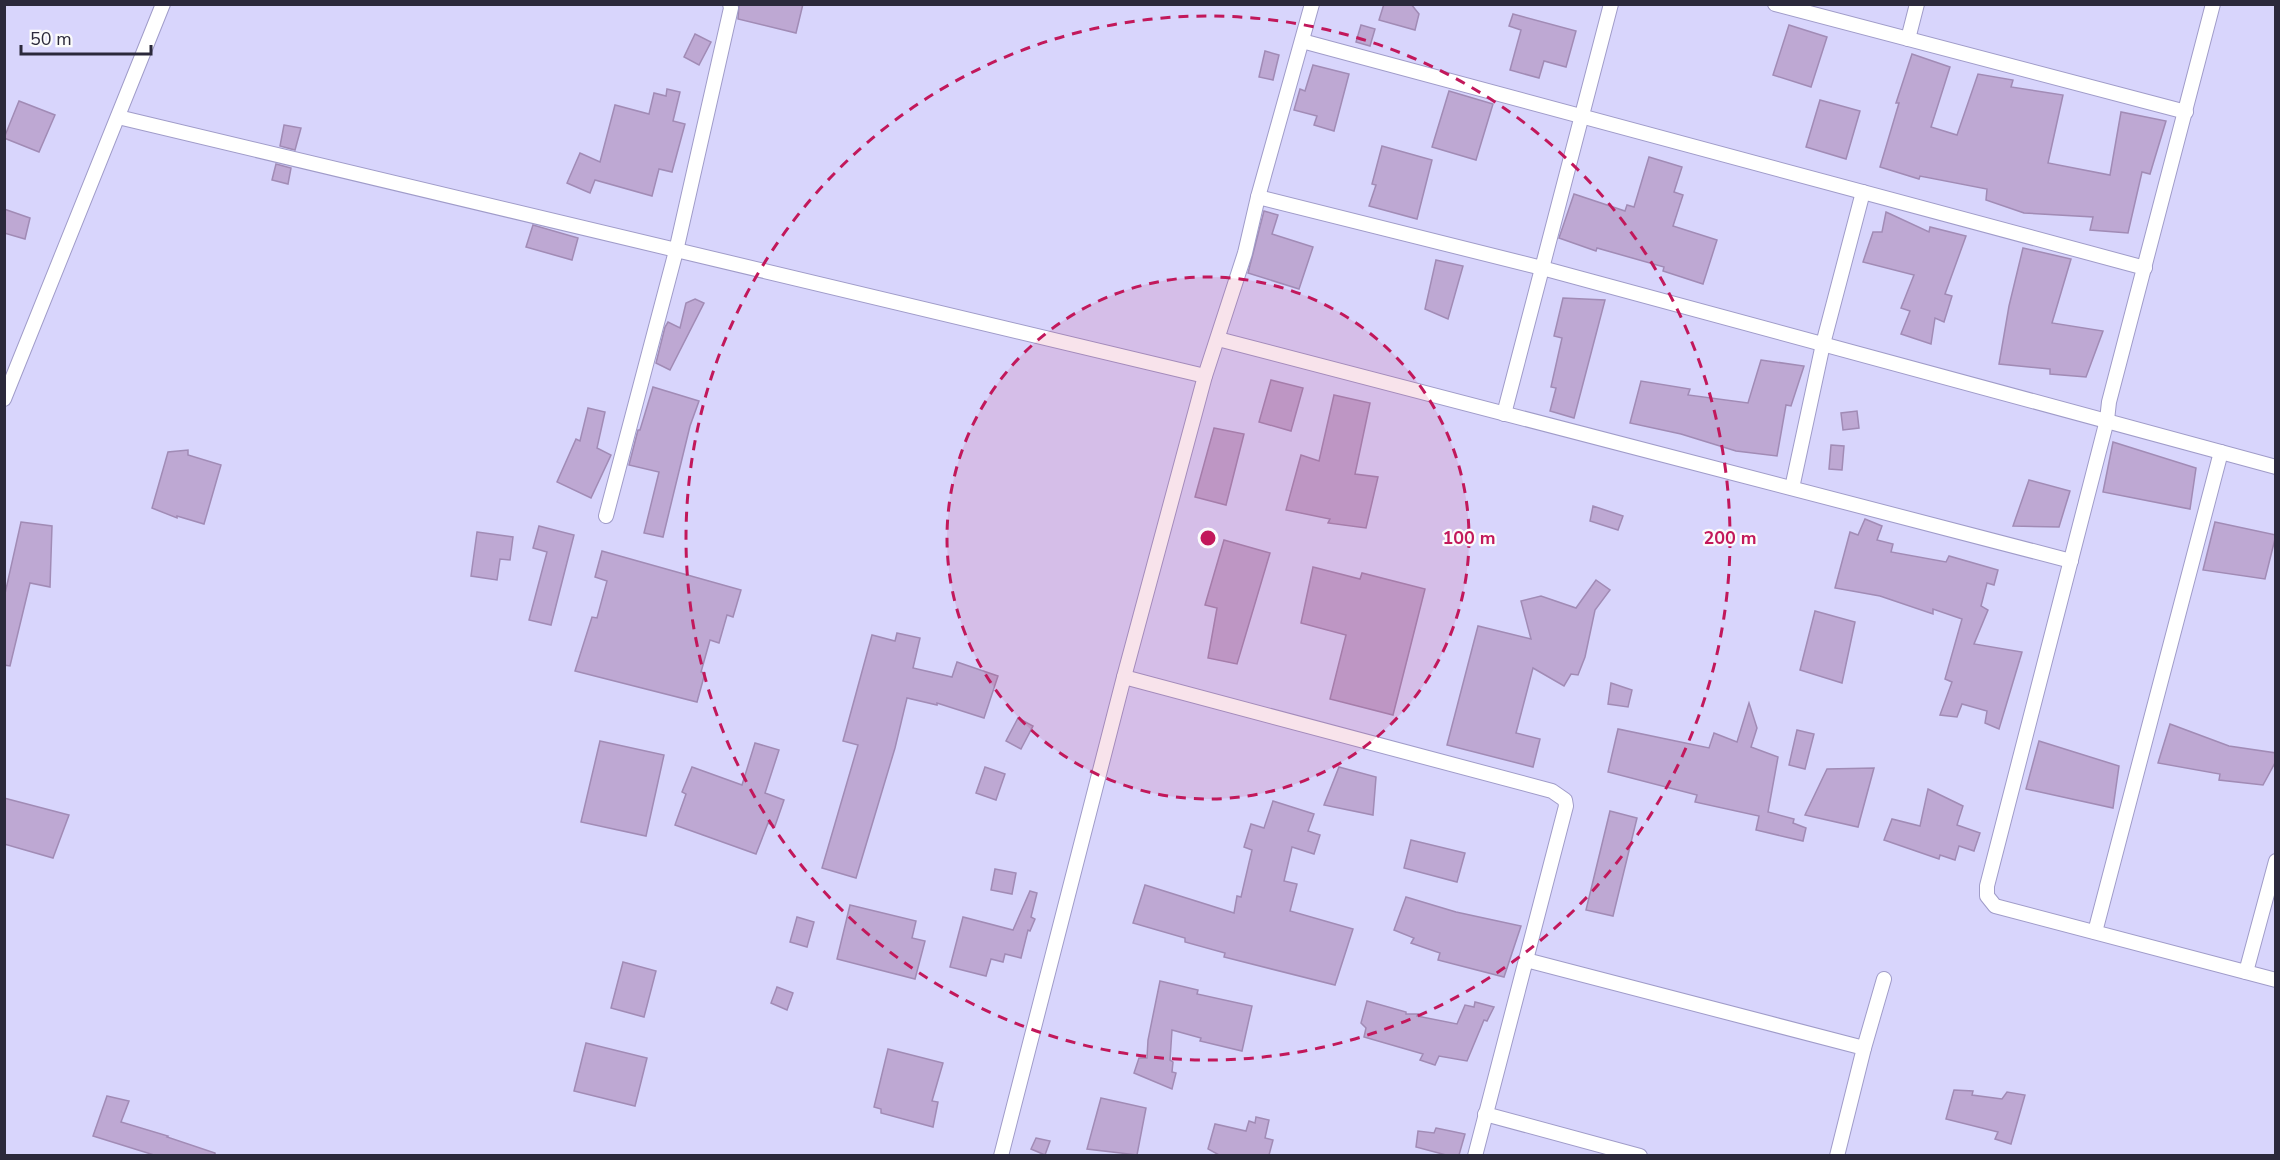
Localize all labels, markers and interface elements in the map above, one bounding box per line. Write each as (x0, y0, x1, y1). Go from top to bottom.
scale bar (21, 18, 152, 56)
text: 50 m (30, 27, 72, 51)
text: 100 m (1442, 526, 1496, 550)
text: 200 m (1703, 526, 1757, 550)
centre of rings (1198, 528, 1218, 548)

